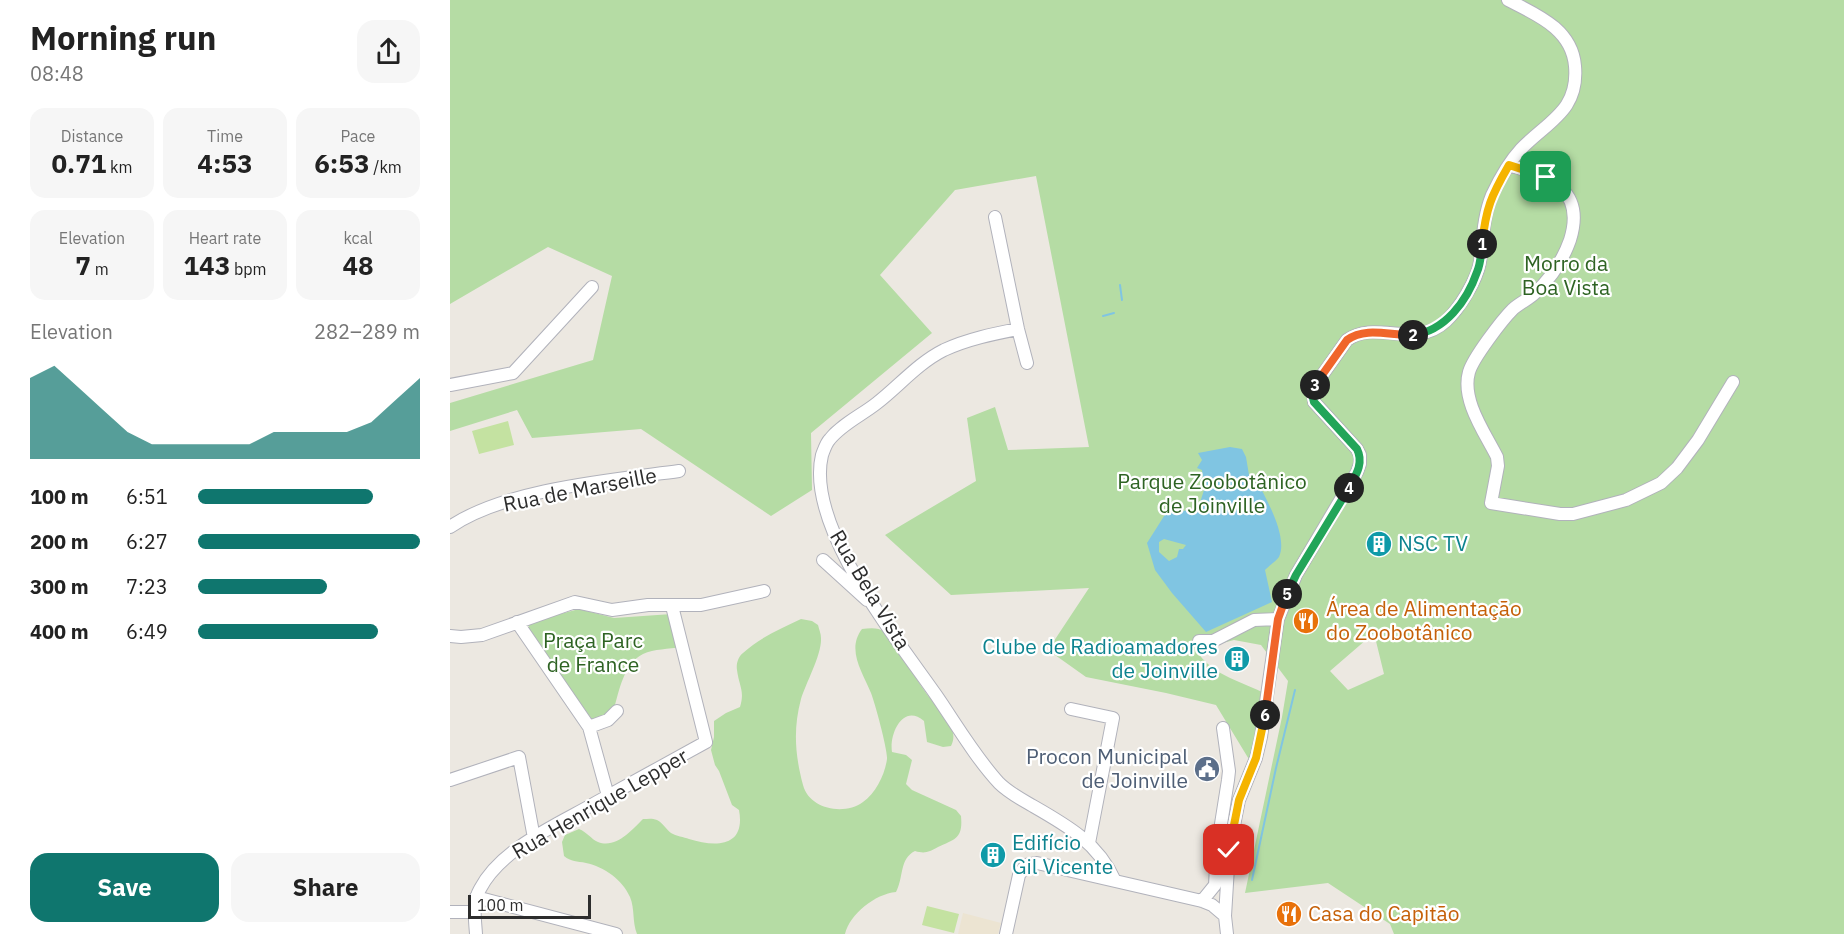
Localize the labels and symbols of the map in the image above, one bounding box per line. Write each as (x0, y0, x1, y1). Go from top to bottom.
pin (1520, 151, 1571, 202)
pin: 1 (1467, 229, 1497, 259)
park label: Morro da Boa Vista (1522, 249, 1610, 301)
pin: 2 (1398, 320, 1428, 350)
pin: 3 (1300, 370, 1330, 400)
street label: Rua de Marseille (501, 460, 659, 518)
park label: Parque Zoobotânico de Joinville (1117, 467, 1307, 519)
pin: 4 (1334, 473, 1364, 503)
street label: Rua Bela Vista (824, 524, 918, 655)
building icon: NSC TV (1364, 529, 1394, 559)
place label: NSC TV (1398, 529, 1468, 557)
pin: 5 (1272, 579, 1302, 609)
place label: Área de Alimentação do Zoobotânico (1326, 594, 1522, 646)
restaurant icon: Área de Alimentação do Zoobotânico (1291, 606, 1321, 636)
park label: Praça Parc de France (543, 626, 643, 678)
place label: Clube de Radioamadores de Joinville (982, 632, 1218, 684)
building icon: Clube de Radioamadores de Joinville (1222, 644, 1252, 674)
pin: 6 (1250, 700, 1280, 730)
street label: Rua Henrique Lepper (506, 741, 693, 865)
place label: Procon Municipal de Joinville (1026, 742, 1188, 794)
public building icon: Procon Municipal de Joinville (1192, 754, 1222, 784)
pin (1203, 824, 1254, 875)
place label: Edifício Gil Vicente (1012, 828, 1113, 880)
building icon: Edifício Gil Vicente (978, 840, 1008, 870)
scale bar (468, 892, 591, 920)
restaurant icon: Casa do Capitão (1274, 899, 1304, 929)
place label: Casa do Capitão (1308, 899, 1460, 927)

